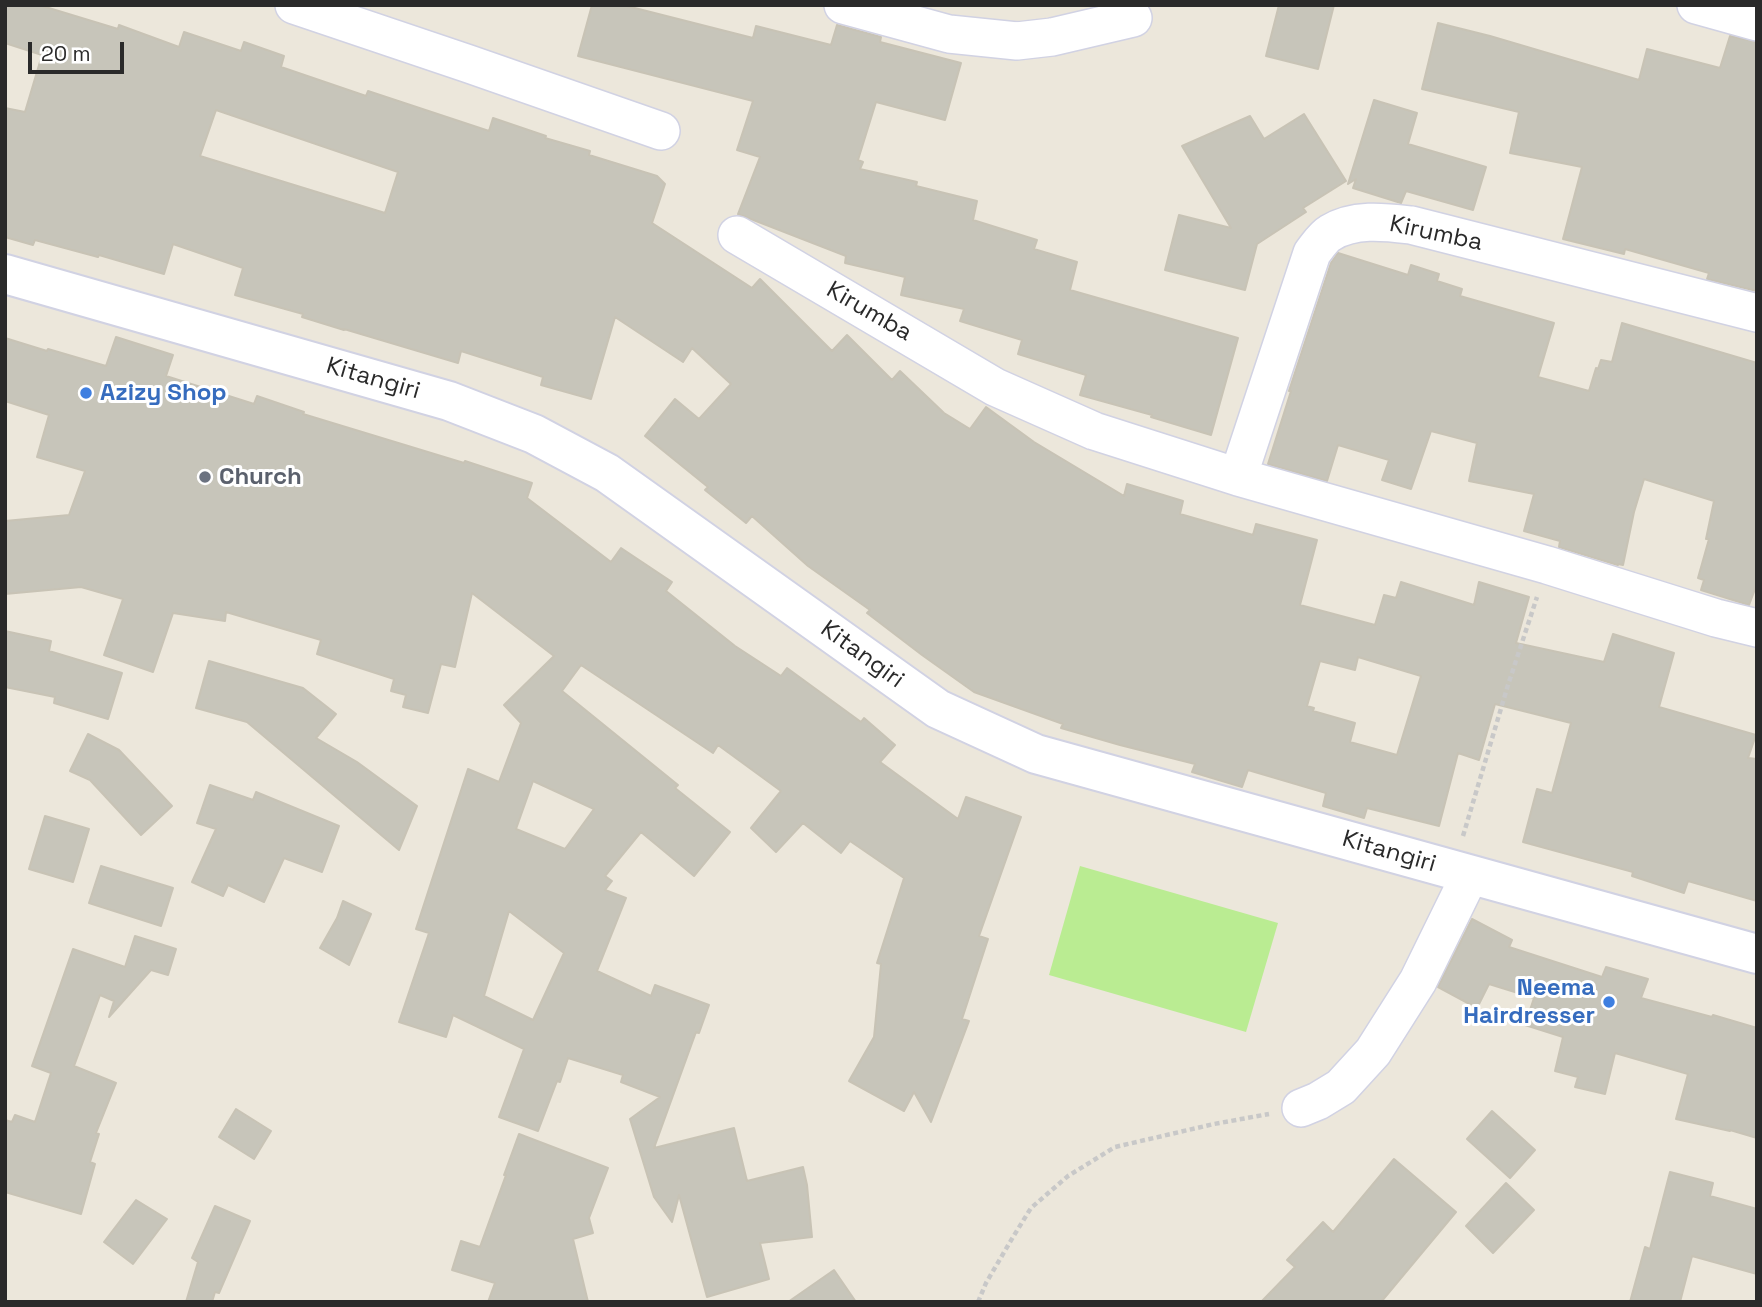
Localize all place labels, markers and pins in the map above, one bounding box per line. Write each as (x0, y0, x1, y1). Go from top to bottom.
place label: Azizy Shop (100, 379, 227, 407)
marker: Azizy Shop (78, 385, 94, 401)
place label: Church (219, 463, 302, 491)
marker: Church (197, 469, 213, 485)
place label: Neema Hairdresser (1463, 974, 1595, 1030)
marker: Neema Hairdresser (1601, 994, 1617, 1010)

